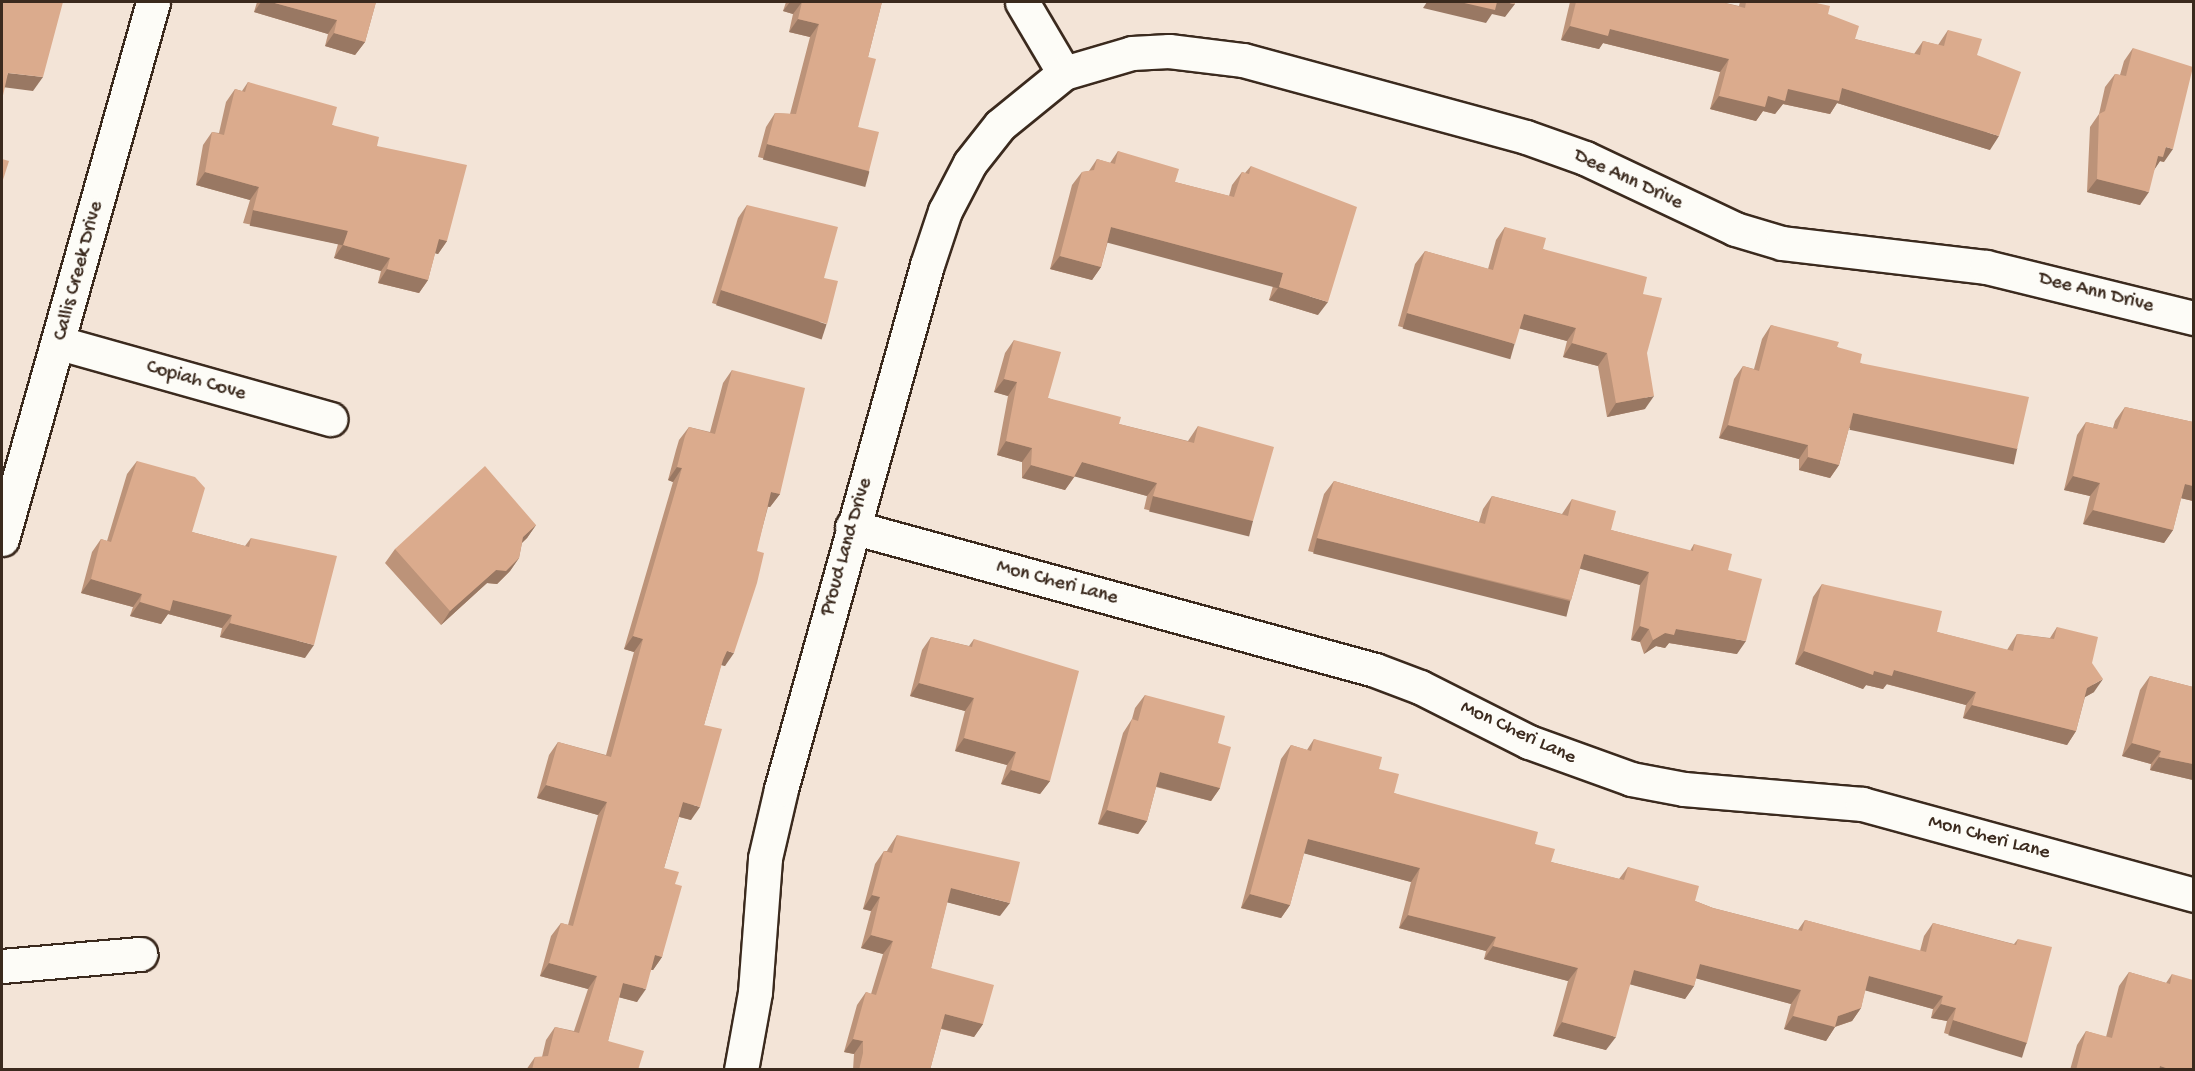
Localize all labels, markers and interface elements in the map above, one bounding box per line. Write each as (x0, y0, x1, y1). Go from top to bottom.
street label: Dee Ann Drive (1570, 144, 1686, 216)
street label: Callis Creek Drive (49, 199, 109, 343)
street label: Dee Ann Drive (2036, 267, 2156, 319)
street label: Copiah Cove (144, 355, 248, 407)
street label: Proud Land Drive (816, 475, 878, 619)
street label: Mon Cheri Lane (994, 555, 1120, 611)
street label: Mon Cheri Lane (1456, 696, 1580, 770)
street label: Mon Cheri Lane (1926, 810, 2052, 866)

